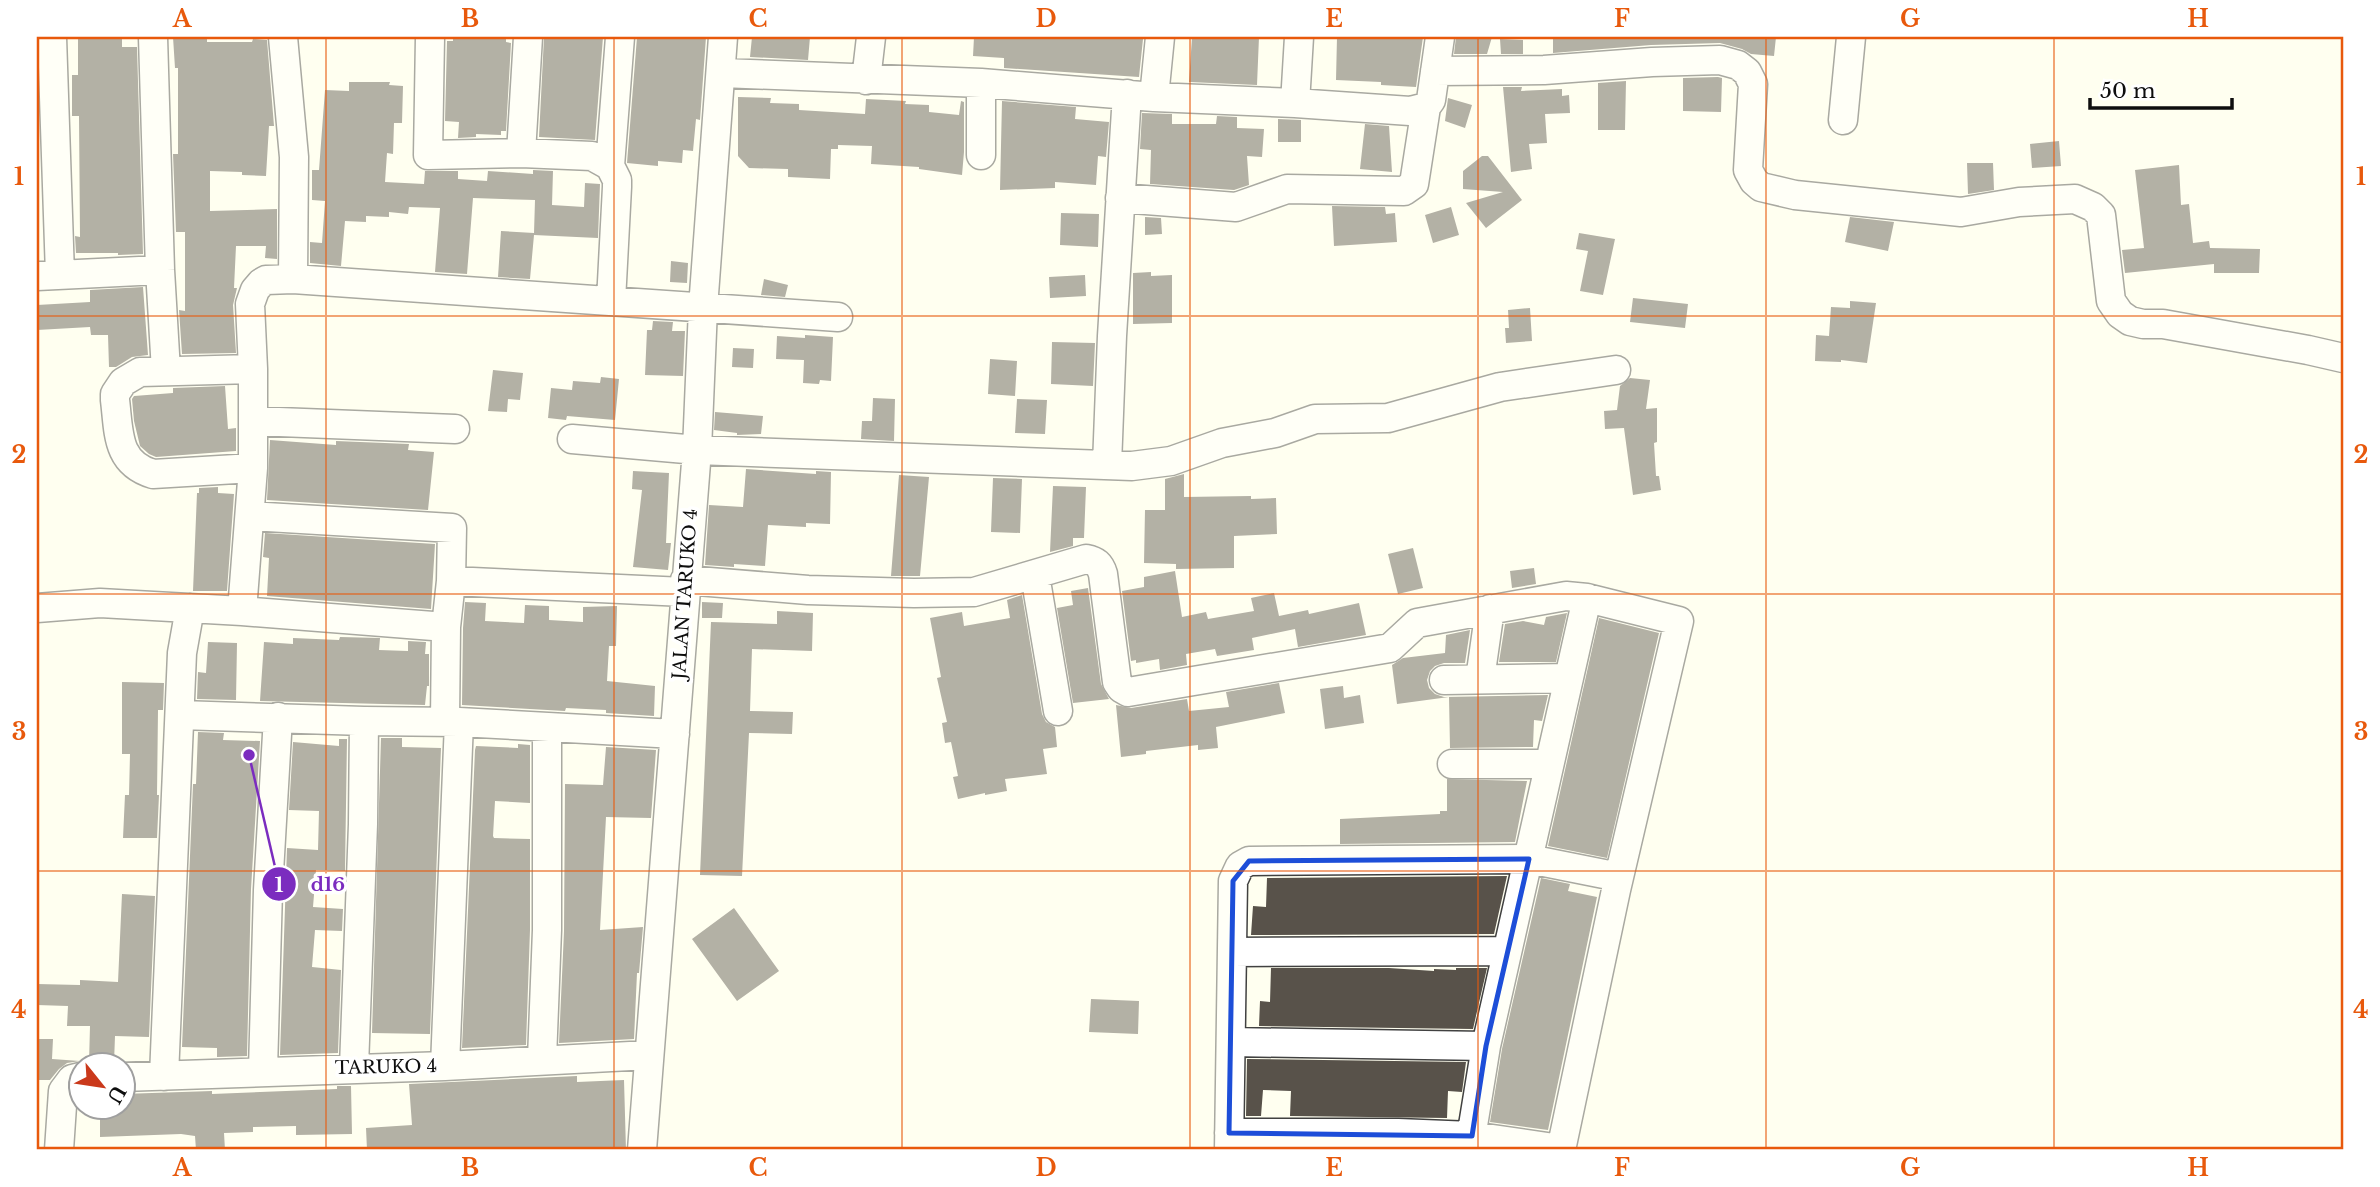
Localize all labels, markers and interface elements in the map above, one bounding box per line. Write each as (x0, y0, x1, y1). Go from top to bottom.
text: A (172, 5, 193, 33)
text: B (461, 5, 479, 33)
text: C (749, 5, 767, 33)
text: D (1035, 5, 1057, 33)
text: E (1325, 5, 1343, 33)
text: F (1614, 5, 1630, 33)
text: G (1900, 5, 1920, 33)
text: H (2187, 5, 2209, 33)
scale bar (2090, 66, 2231, 110)
text: 50 m (2100, 78, 2156, 104)
text: 1 (14, 163, 24, 191)
text: 1 (2356, 163, 2366, 191)
text: 2 (12, 441, 26, 469)
text: 2 (2354, 441, 2368, 469)
street label: JALAN TARUKO 4 (668, 508, 702, 682)
text: 3 (12, 718, 26, 746)
text: 3 (2354, 718, 2368, 746)
callout: d16 (262, 864, 359, 904)
text: 1 (274, 872, 284, 898)
text: d16 (311, 873, 345, 896)
text: 4 (11, 996, 27, 1024)
text: 4 (2353, 996, 2369, 1024)
north arrow (66, 1050, 136, 1120)
street label: TARUKO 4 (335, 1055, 437, 1079)
text: U (102, 1081, 130, 1107)
text: A (172, 1154, 193, 1182)
text: B (461, 1154, 479, 1182)
text: C (749, 1154, 767, 1182)
text: D (1035, 1154, 1057, 1182)
text: E (1325, 1154, 1343, 1182)
text: F (1614, 1154, 1630, 1182)
text: G (1900, 1154, 1920, 1182)
text: H (2187, 1154, 2209, 1182)

